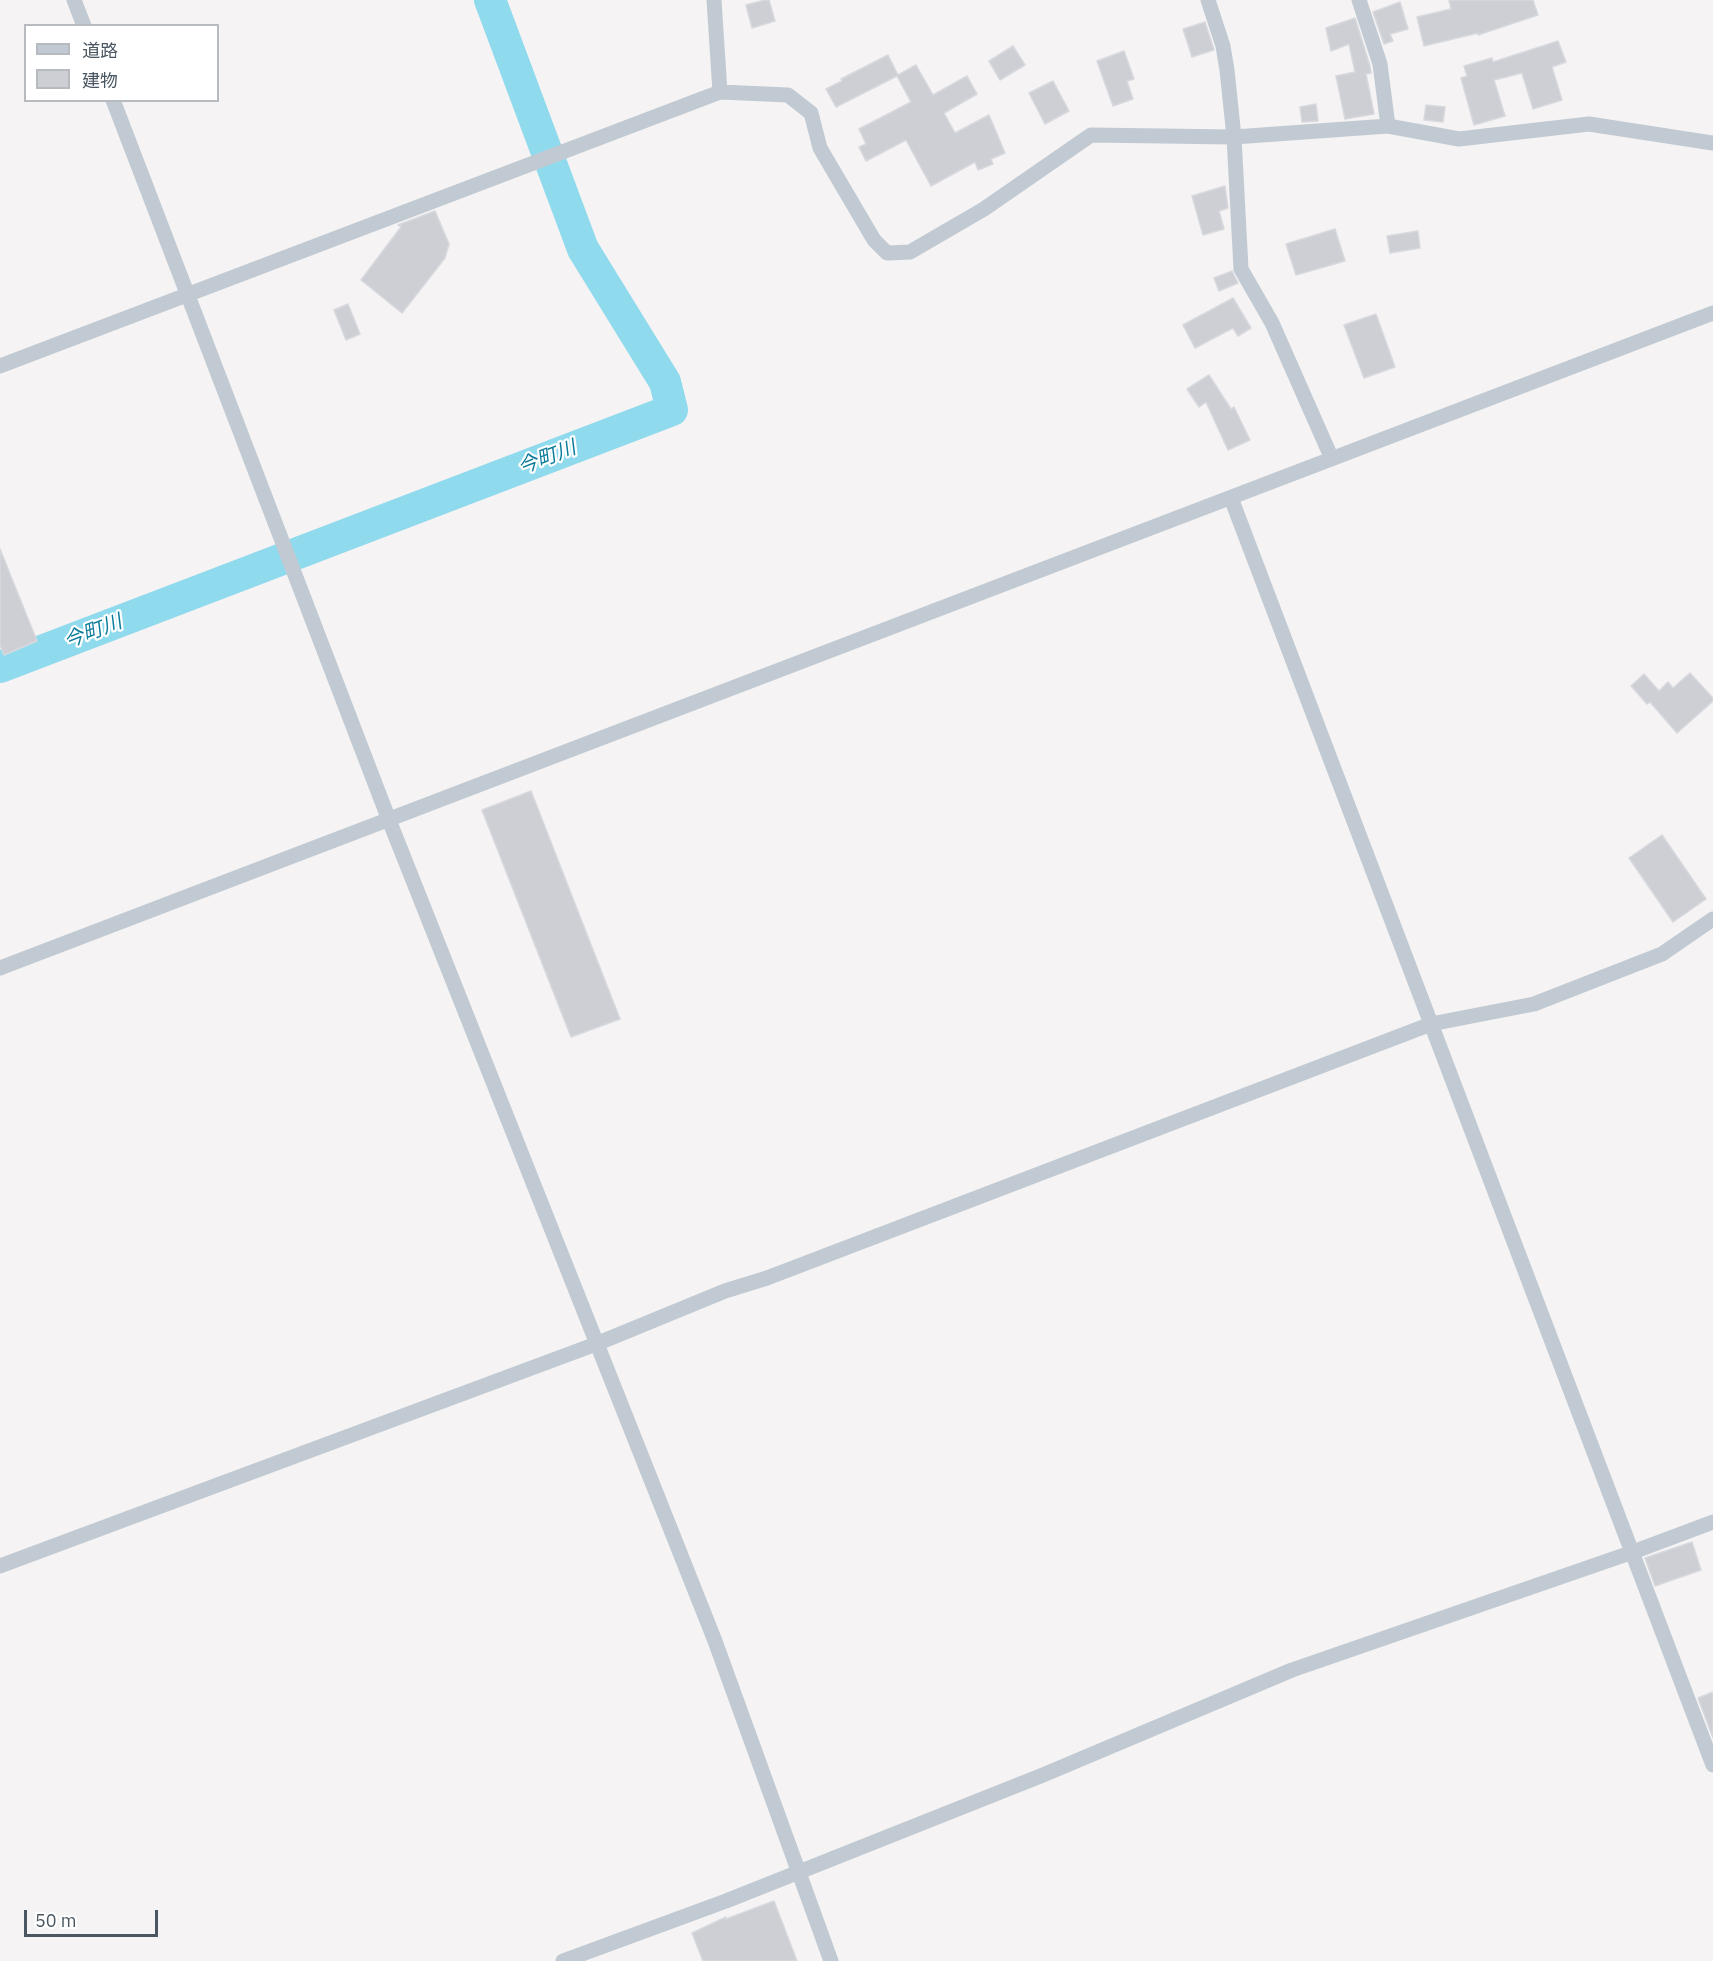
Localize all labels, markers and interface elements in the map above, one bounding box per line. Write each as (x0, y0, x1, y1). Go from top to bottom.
legend (24, 24, 219, 102)
text: 道路 (82, 39, 118, 62)
text: 建物 (82, 69, 118, 92)
water label: 今町川 (515, 436, 579, 480)
water label: 今町川 (61, 610, 125, 654)
scale bar (27, 1898, 160, 1936)
text: 50 m (35, 1909, 77, 1932)

